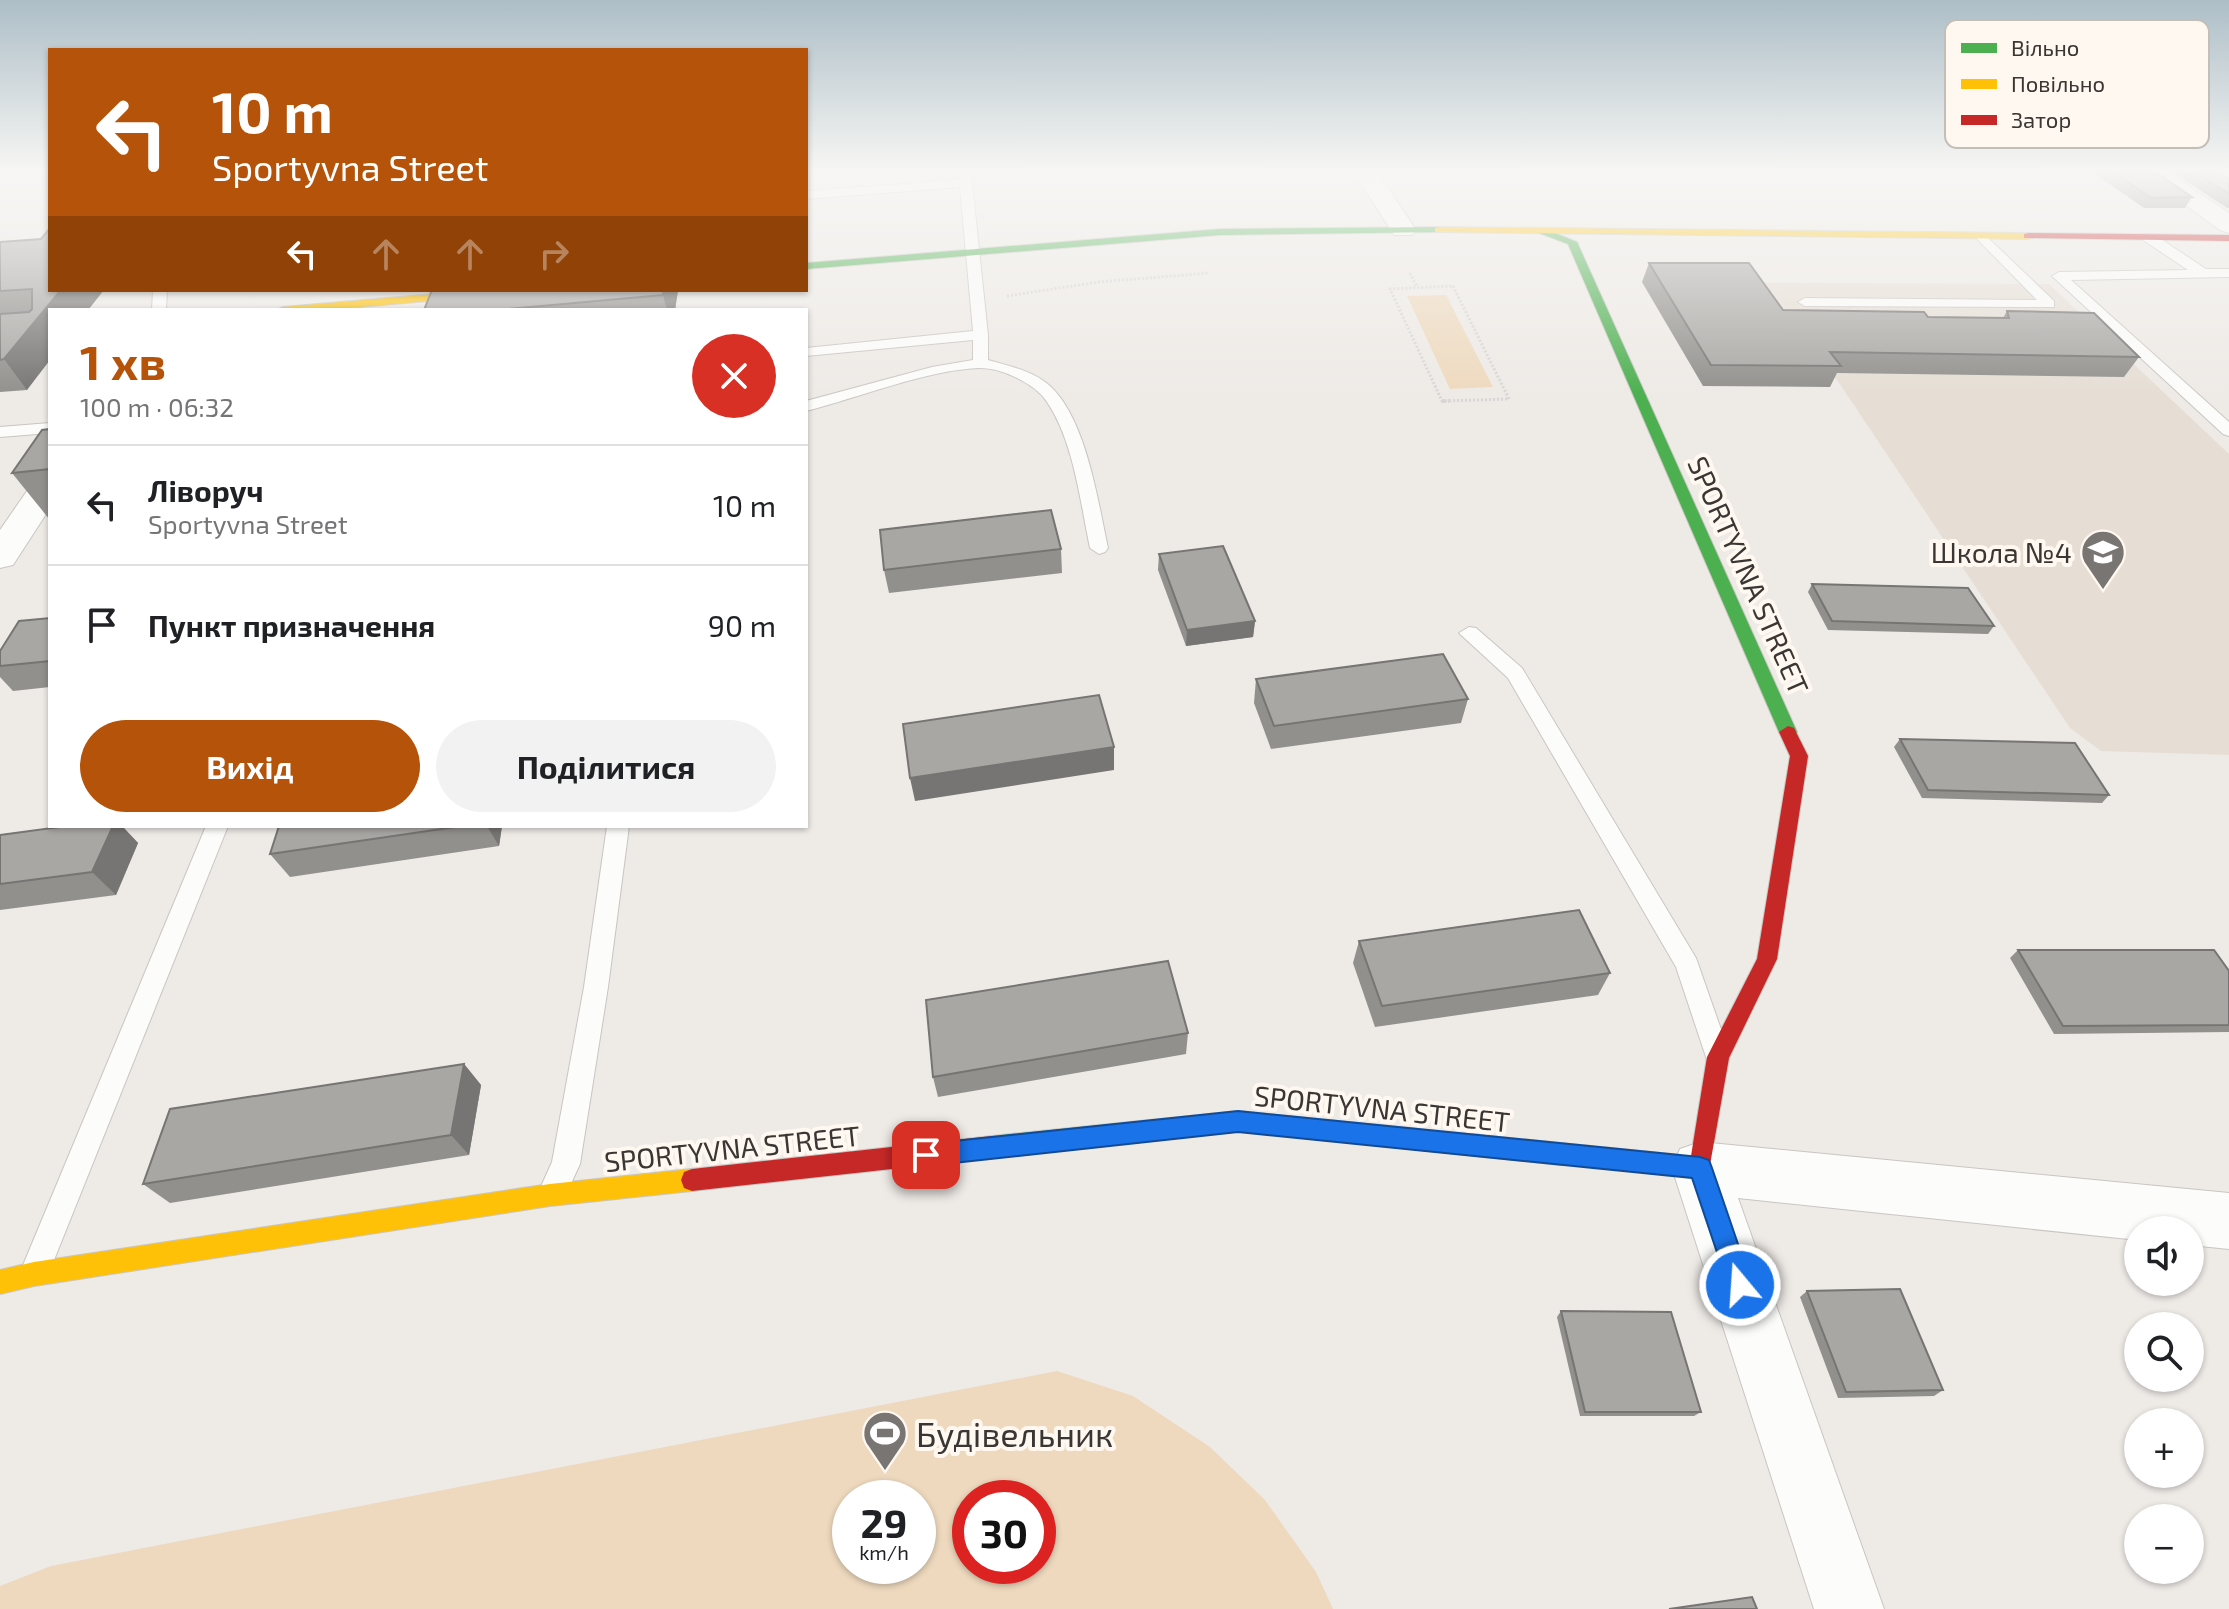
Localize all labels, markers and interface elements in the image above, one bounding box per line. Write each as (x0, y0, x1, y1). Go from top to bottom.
legend (1945, 20, 2209, 148)
text: Вільно (2011, 34, 2079, 60)
text: Повільно (2011, 70, 2105, 96)
text: 10 m (212, 77, 333, 144)
icon: left (80, 80, 184, 184)
text: Затор (2011, 106, 2071, 132)
text: Sportyvna Street (212, 145, 489, 188)
icon: left (280, 232, 324, 276)
icon: ahead (364, 232, 408, 276)
icon: ahead (448, 232, 492, 276)
icon: right (532, 232, 576, 276)
text: 1 хв (80, 332, 166, 390)
button: close (692, 334, 776, 418)
text: 100 m · 06:32 (80, 391, 234, 422)
street label: SPORTYVNA STREET (1681, 451, 1817, 699)
text: Ліворуч (148, 472, 264, 508)
icon: left (80, 483, 124, 527)
text: 10 m (713, 487, 776, 523)
text: Sportyvna Street (148, 508, 348, 539)
school or university icon: Школа №4 (2079, 528, 2127, 591)
place label: Школа №4 (1931, 535, 2072, 569)
icon: arrive (80, 603, 124, 647)
text: Пункт призначення (148, 607, 435, 643)
text: 90 m (708, 607, 776, 643)
button: Вихід (80, 720, 420, 812)
button: Поділитися (436, 720, 776, 812)
street label: SPORTYVNA STREET (1253, 1078, 1511, 1138)
street label: SPORTYVNA STREET (603, 1118, 861, 1178)
pin (892, 1121, 960, 1189)
icon: arrive (904, 1133, 948, 1177)
map controls (2124, 1216, 2204, 1584)
button: sound (2124, 1216, 2204, 1296)
position arrow (1698, 1243, 1782, 1327)
button: search (2124, 1312, 2204, 1392)
button: + (2124, 1408, 2204, 1488)
sports icon: Будівельник (861, 1409, 909, 1472)
place label: Будівельник (916, 1413, 1113, 1455)
speed limit sign: 30 (952, 1480, 1056, 1584)
text: 29 (861, 1498, 907, 1546)
button: − (2124, 1504, 2204, 1584)
text: km/h (859, 1540, 909, 1564)

